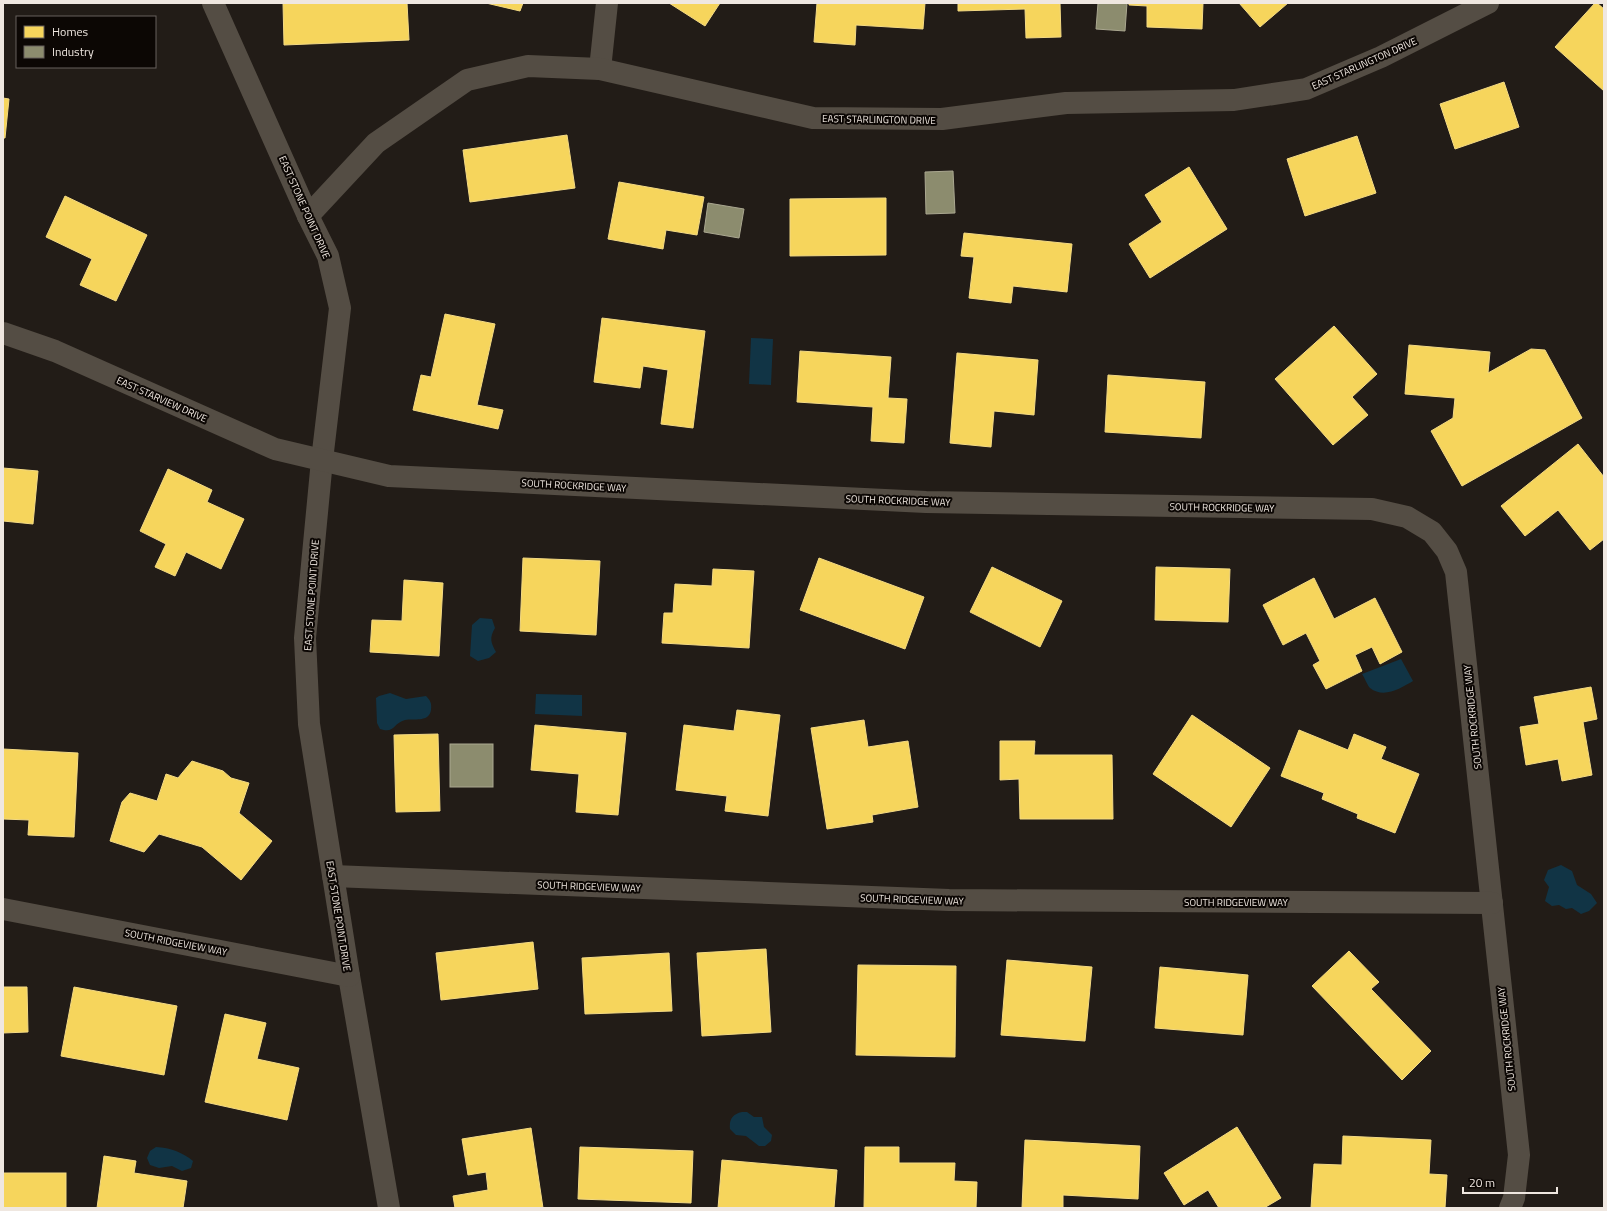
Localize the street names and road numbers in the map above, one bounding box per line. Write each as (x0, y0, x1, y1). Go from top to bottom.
street label: EAST STARLINGTON DRIVE (1309, 33, 1420, 93)
street label: EAST STARLINGTON DRIVE (822, 111, 937, 128)
street label: EAST STONE POINT DRIVE (275, 153, 334, 262)
street label: EAST STARVIEW DRIVE (114, 373, 210, 426)
street label: SOUTH ROCKRIDGE WAY (521, 475, 627, 496)
street label: SOUTH ROCKRIDGE WAY (845, 491, 951, 510)
street label: SOUTH ROCKRIDGE WAY (1169, 499, 1275, 516)
street label: EAST STONE POINT DRIVE (300, 538, 323, 651)
street label: SOUTH ROCKRIDGE WAY (1459, 663, 1485, 770)
street label: EAST STONE POINT DRIVE (322, 860, 355, 973)
street label: SOUTH RIDGEVIEW WAY (537, 877, 642, 896)
street label: SOUTH RIDGEVIEW WAY (860, 890, 965, 909)
street label: SOUTH RIDGEVIEW WAY (1184, 895, 1289, 910)
street label: SOUTH RIDGEVIEW WAY (124, 925, 229, 960)
street label: SOUTH ROCKRIDGE WAY (1493, 985, 1519, 1092)

